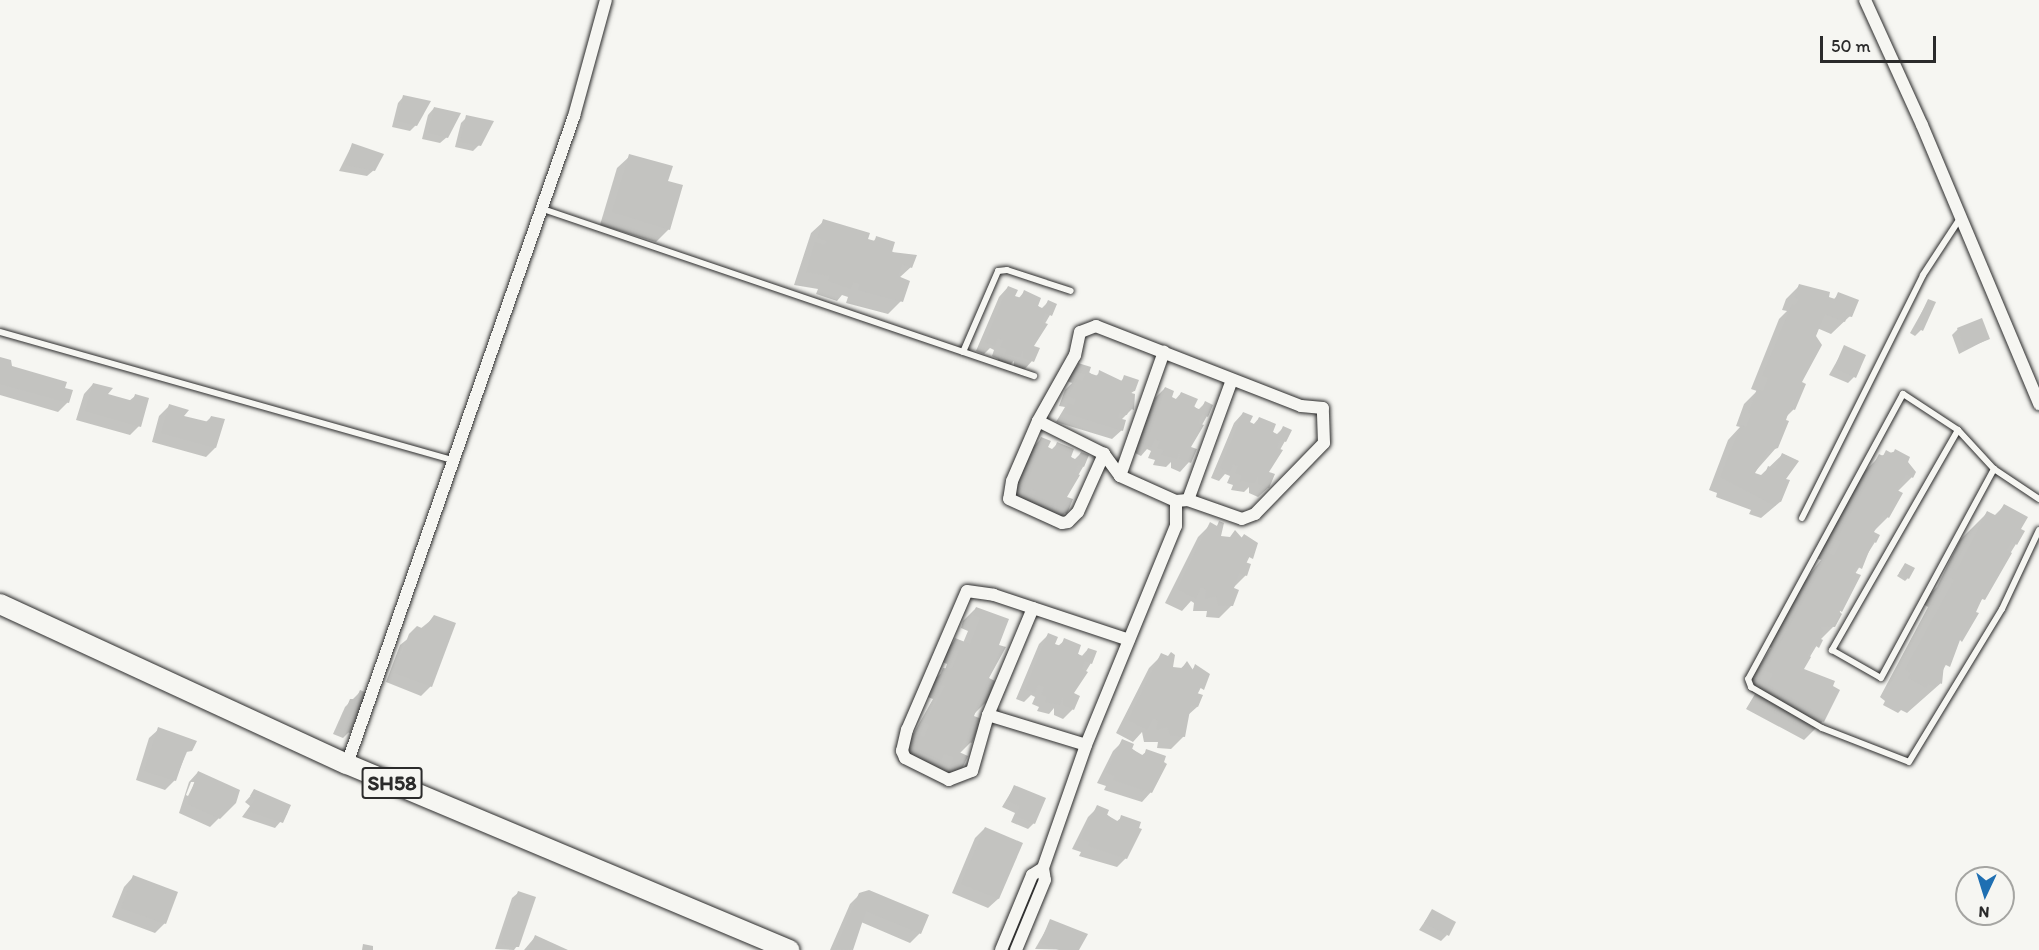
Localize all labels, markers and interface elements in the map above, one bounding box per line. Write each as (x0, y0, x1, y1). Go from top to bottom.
scale bar (1823, 24, 1938, 62)
text: 50 m (1831, 35, 1871, 57)
road number: SH58 (360, 765, 424, 801)
north arrow (1955, 866, 2015, 926)
text: N (1978, 903, 1990, 922)

